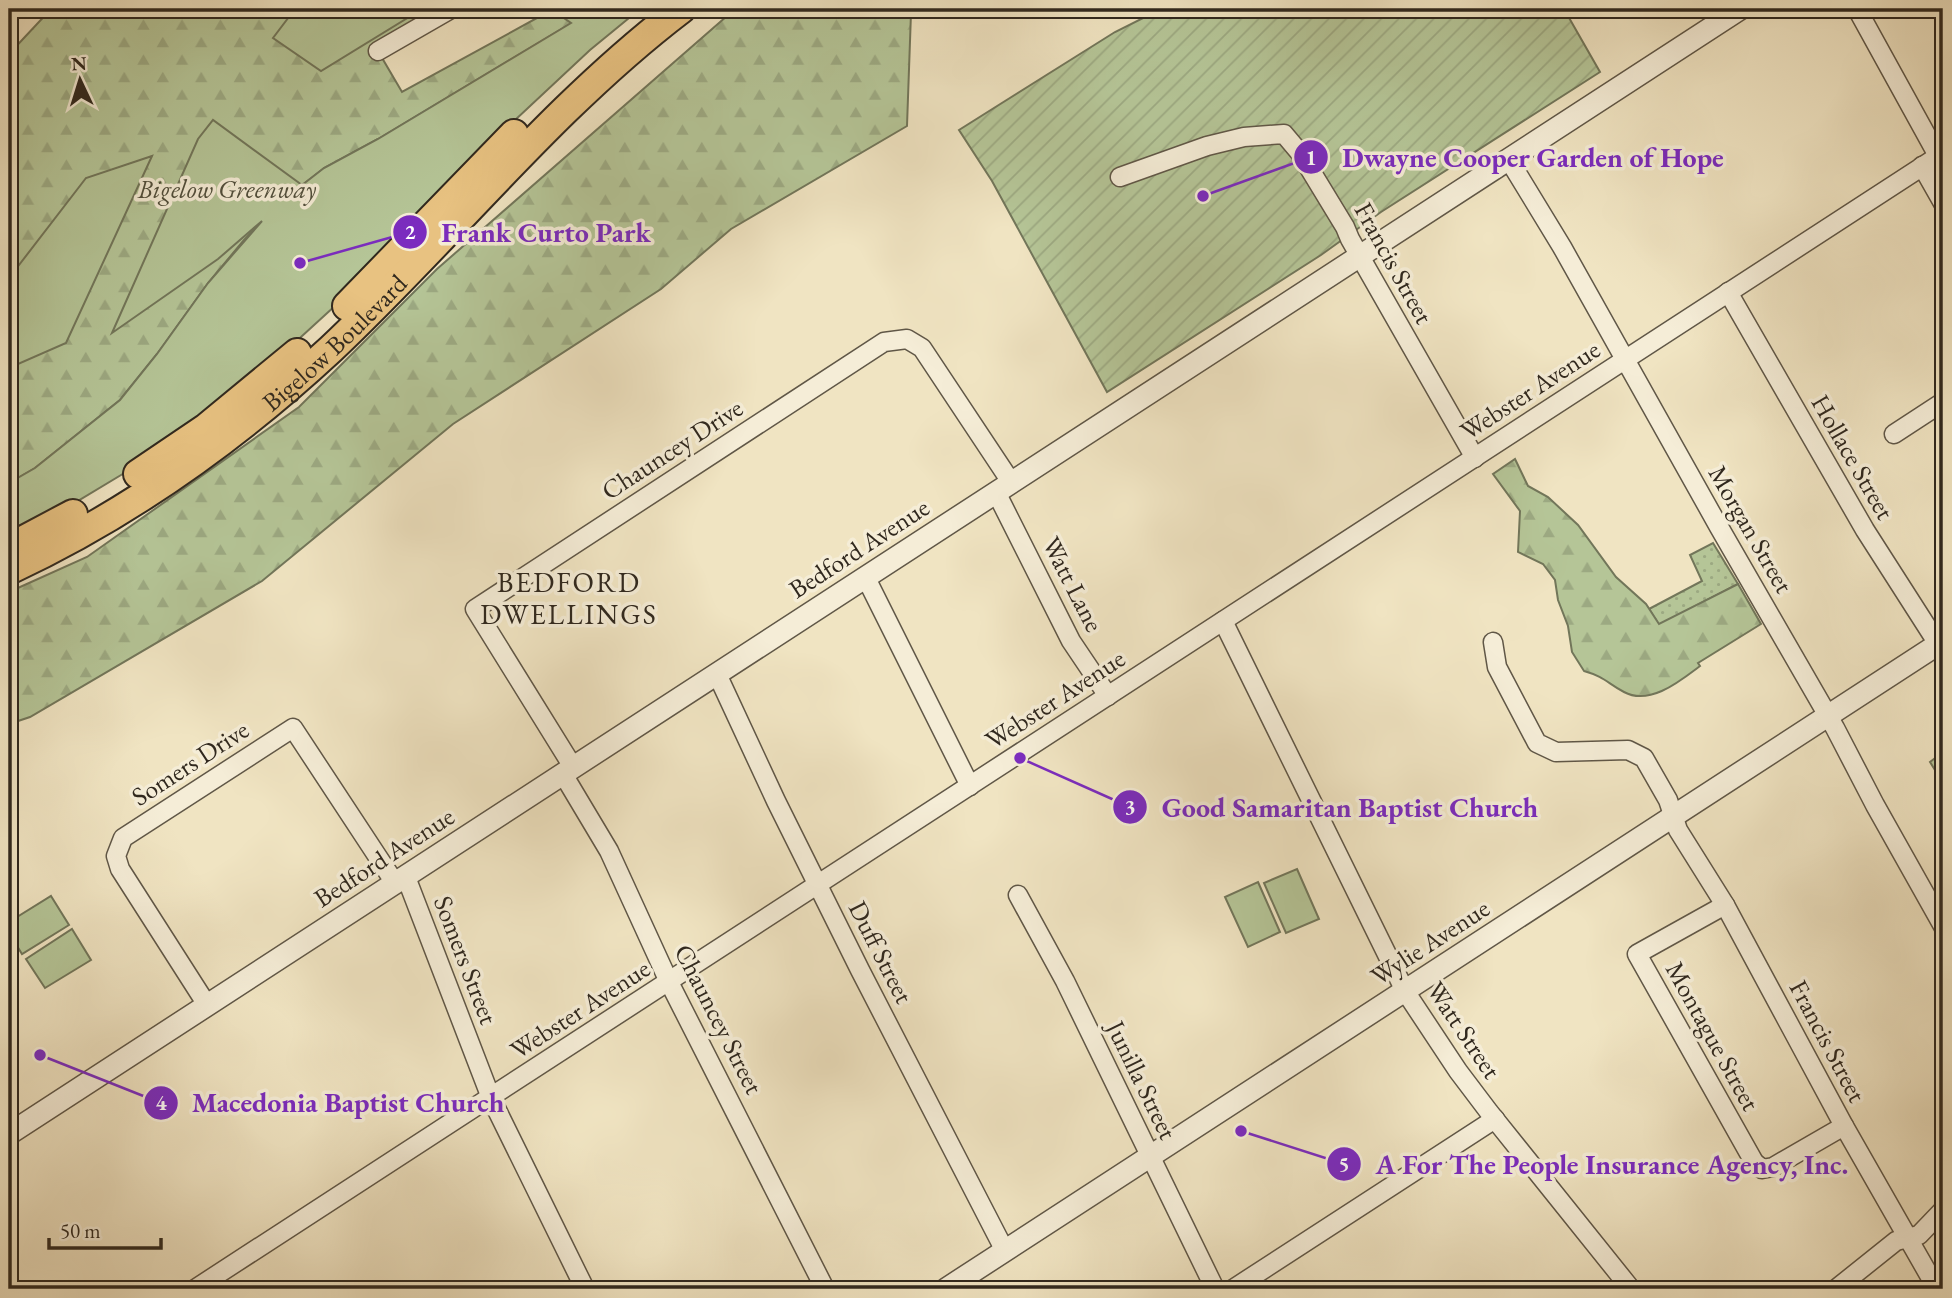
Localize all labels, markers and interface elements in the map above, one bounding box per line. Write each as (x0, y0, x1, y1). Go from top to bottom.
north arrow (46, 46, 116, 116)
text: N (70, 50, 88, 77)
callout: Dwayne Cooper Garden of Hope (1293, 133, 1738, 182)
text: Dwayne Cooper Garden of Hope (1342, 139, 1724, 175)
text: 1 (1305, 144, 1317, 171)
park label: Bigelow Greenway (137, 172, 317, 206)
street label: Francis Street (1347, 196, 1441, 330)
callout: Frank Curto Park (392, 208, 665, 257)
text: Frank Curto Park (441, 214, 652, 250)
text: 2 (404, 218, 416, 245)
street label: Bigelow Boulevard (255, 266, 415, 419)
street label: Webster Avenue (1454, 332, 1606, 448)
street label: Hollace Street (1804, 388, 1902, 526)
street label: Chauncey Drive (595, 391, 749, 507)
street label: Morgan Street (1701, 459, 1801, 599)
street label: Bedford Avenue (782, 490, 936, 606)
street label: Watt Lane (1035, 531, 1111, 637)
district label: BEDFORD DWELLINGS (480, 564, 658, 632)
street label: Webster Avenue (979, 641, 1131, 757)
street label: Somers Drive (125, 712, 255, 814)
callout: Good Samaritan Baptist Church (1112, 782, 1552, 831)
text: Good Samaritan Baptist Church (1162, 789, 1539, 825)
text: 3 (1124, 793, 1136, 820)
street label: Bedford Avenue (307, 799, 461, 915)
street label: Somers Street (426, 891, 506, 1029)
street label: Wylie Avenue (1364, 891, 1496, 993)
street label: Duff Street (841, 895, 921, 1009)
street label: Chauncey Street (667, 938, 771, 1100)
street label: Webster Avenue (504, 951, 656, 1067)
street label: Montague Street (1658, 955, 1768, 1117)
street label: Francis Street (1782, 974, 1874, 1108)
street label: Watt Street (1419, 975, 1509, 1085)
street label: Junilla Street (1098, 1013, 1185, 1145)
callout: Macedonia Baptist Church (143, 1078, 519, 1127)
text: Macedonia Baptist Church (192, 1084, 505, 1120)
text: 4 (155, 1089, 167, 1116)
callout: A For The People Insurance Agency, Inc. (1327, 1139, 1863, 1188)
text: A For The People Insurance Agency, Inc. (1374, 1146, 1849, 1182)
text: 5 (1338, 1150, 1350, 1177)
scale bar (49, 1207, 161, 1251)
text: 50 m (60, 1217, 101, 1244)

